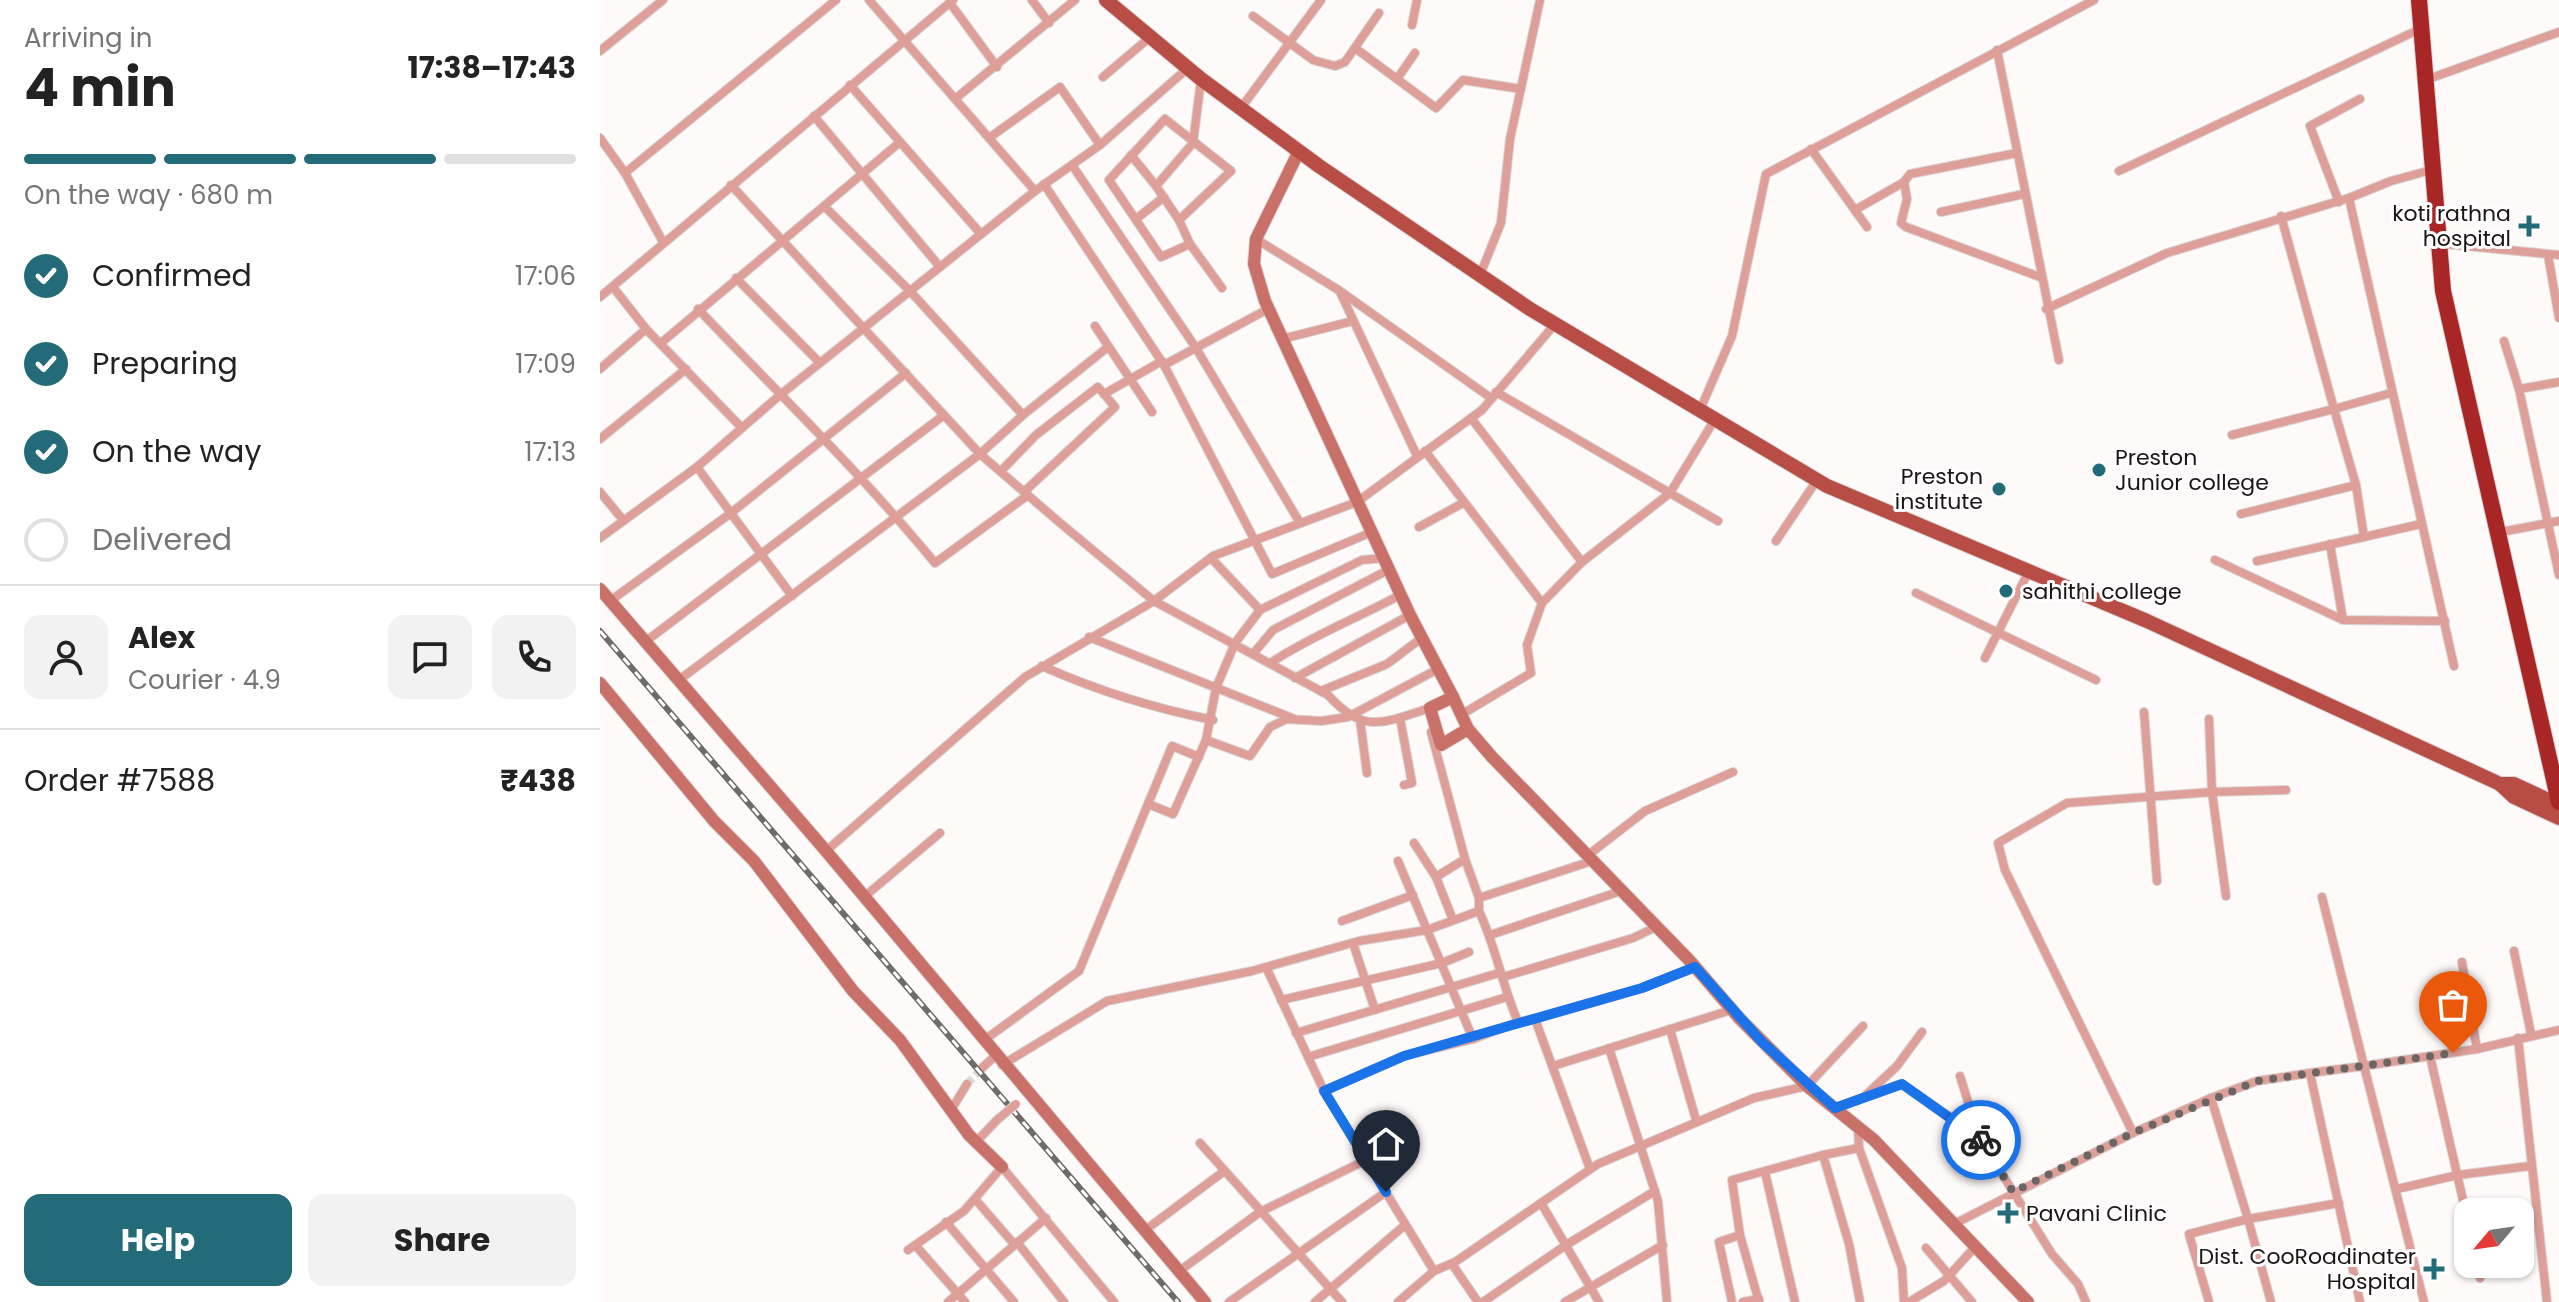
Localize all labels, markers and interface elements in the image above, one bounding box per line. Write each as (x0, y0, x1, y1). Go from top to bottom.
text: Arriving in (24, 20, 153, 56)
text: 17:38–17:43 (407, 46, 576, 89)
text: 4 min (24, 51, 176, 124)
text: On the way · 680 m (24, 177, 273, 213)
place label: koti rathna hospital (2392, 198, 2511, 254)
marker: koti rathna hospital (2518, 215, 2540, 237)
icon: check (24, 254, 68, 298)
text: Confirmed (92, 254, 252, 297)
text: 17:06 (515, 258, 576, 294)
icon: check (24, 342, 68, 386)
text: Preparing (92, 342, 238, 385)
text: 17:09 (515, 346, 576, 382)
icon: check (24, 430, 68, 474)
text: On the way (92, 430, 261, 473)
text: 17:13 (524, 434, 576, 470)
place label: Preston Junior college (2115, 442, 2269, 498)
place label: Preston institute (1895, 461, 1983, 517)
marker: Preston Junior college (2090, 461, 2108, 479)
marker: Preston institute (1990, 480, 2008, 498)
text: Delivered (92, 518, 232, 561)
place label: sahithi college (2022, 576, 2182, 607)
marker: sahithi college (1997, 582, 2015, 600)
button: person (24, 615, 108, 699)
button: chat (388, 615, 472, 699)
button: phone (492, 615, 576, 699)
text: Alex (128, 616, 195, 659)
text: Courier · 4.9 (128, 662, 281, 698)
text: Order #7588 (24, 759, 215, 802)
text: ₹438 (500, 759, 576, 802)
pin (2419, 971, 2487, 1053)
icon: bag (2431, 983, 2475, 1027)
courier (1941, 1100, 2021, 1180)
pin (1352, 1110, 1420, 1192)
icon: bike (1959, 1118, 2003, 1162)
icon: home (1364, 1122, 1408, 1166)
button: Help (24, 1194, 292, 1286)
button: Share (308, 1194, 576, 1286)
place label: Pavani Clinic (2026, 1198, 2167, 1229)
north arrow (2454, 1198, 2534, 1278)
map controls (2454, 1198, 2534, 1278)
marker: Pavani Clinic (1997, 1202, 2019, 1224)
place label: Dist. CooRoadinater Hospital (2198, 1241, 2416, 1297)
marker: Dist. CooRoadinater Hospital (2423, 1258, 2445, 1280)

